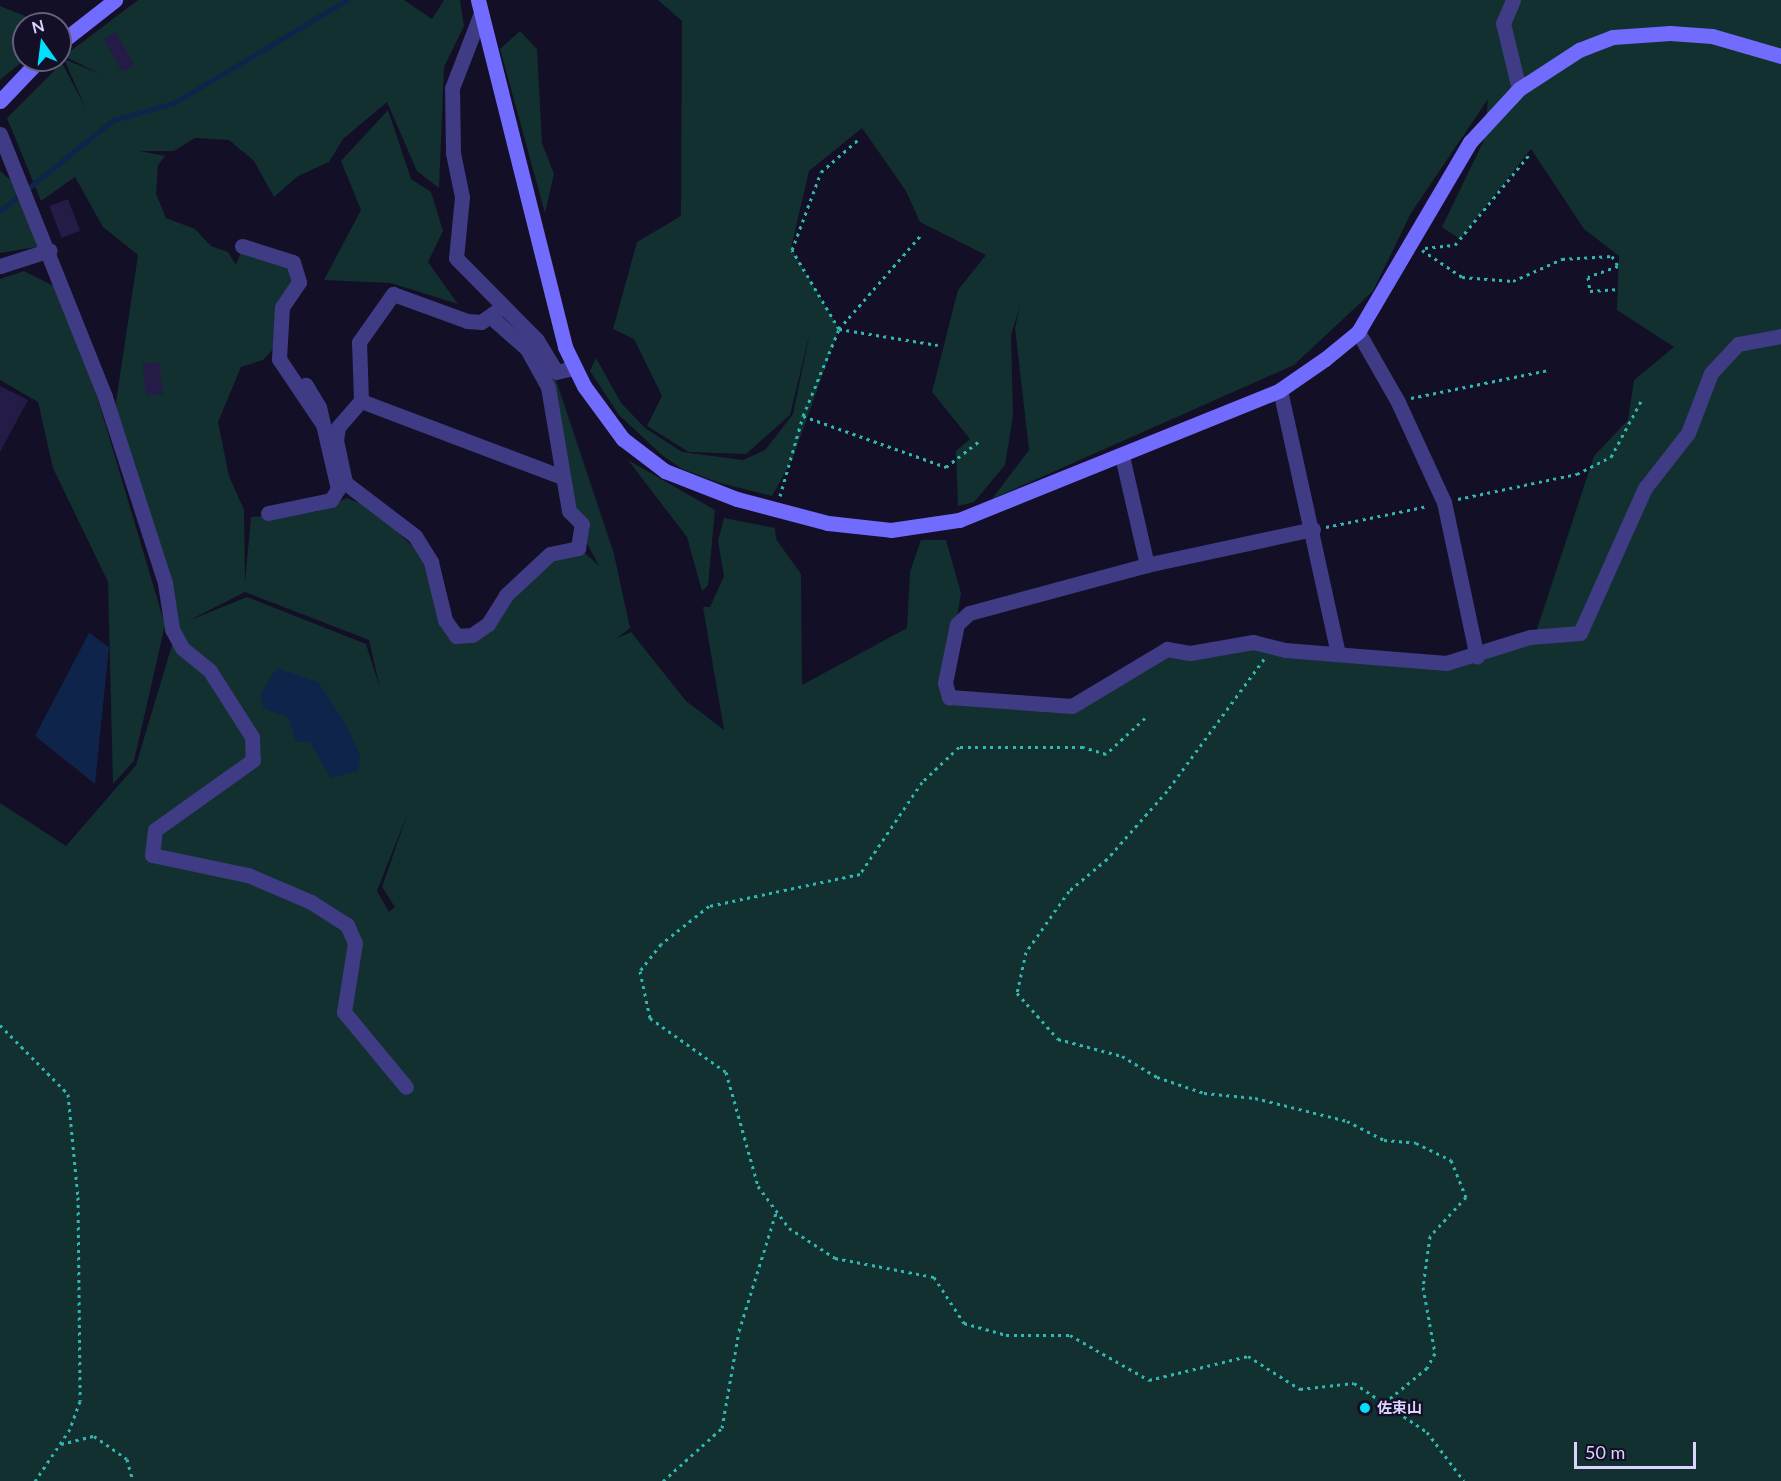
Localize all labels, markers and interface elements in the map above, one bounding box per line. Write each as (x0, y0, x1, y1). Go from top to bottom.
north arrow (12, 12, 72, 72)
text: N (30, 15, 46, 37)
place label: 佐束山 (1377, 1399, 1422, 1417)
marker: 佐束山 (1358, 1401, 1372, 1415)
scale bar (1577, 1430, 1698, 1468)
text: 50 m (1585, 1441, 1625, 1463)

